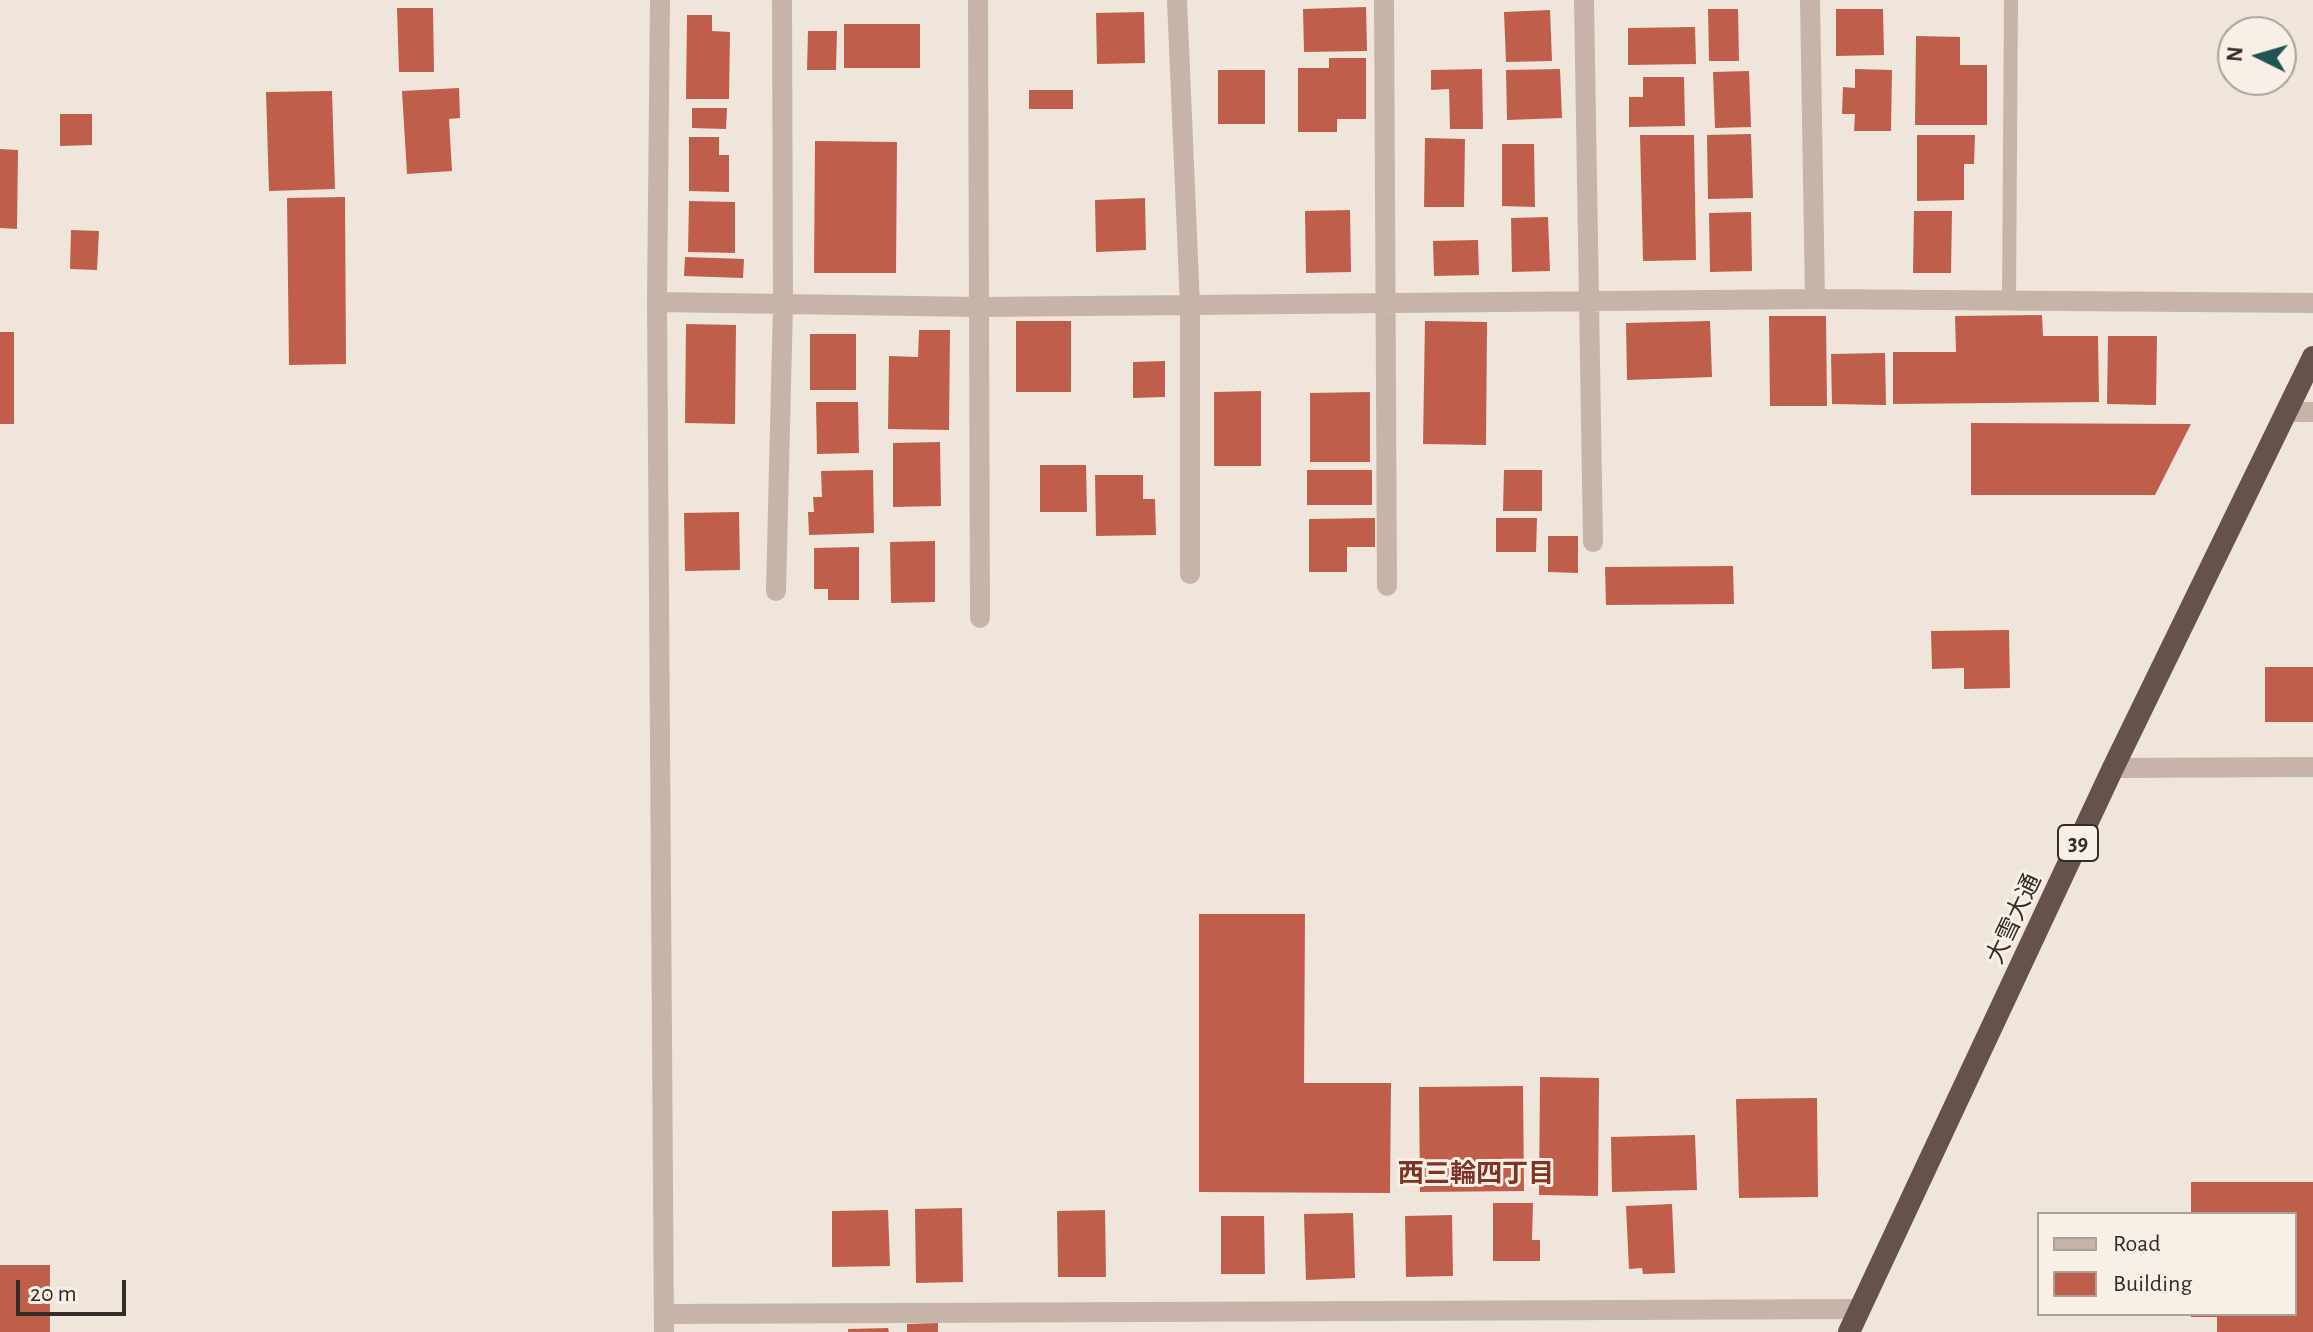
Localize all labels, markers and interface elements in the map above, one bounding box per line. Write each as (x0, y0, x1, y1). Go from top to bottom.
north arrow (2217, 16, 2297, 96)
text: N (2223, 46, 2247, 63)
road number: 39 (2058, 825, 2098, 861)
street label: 大雪大通 (1981, 869, 2047, 969)
district label: 西三輪四丁目 (1398, 1158, 1554, 1190)
legend (2037, 1212, 2297, 1316)
text: Road (2113, 1232, 2161, 1256)
scale bar (20, 1264, 130, 1314)
text: Building (2113, 1272, 2192, 1296)
text: 20 m (30, 1282, 77, 1306)

